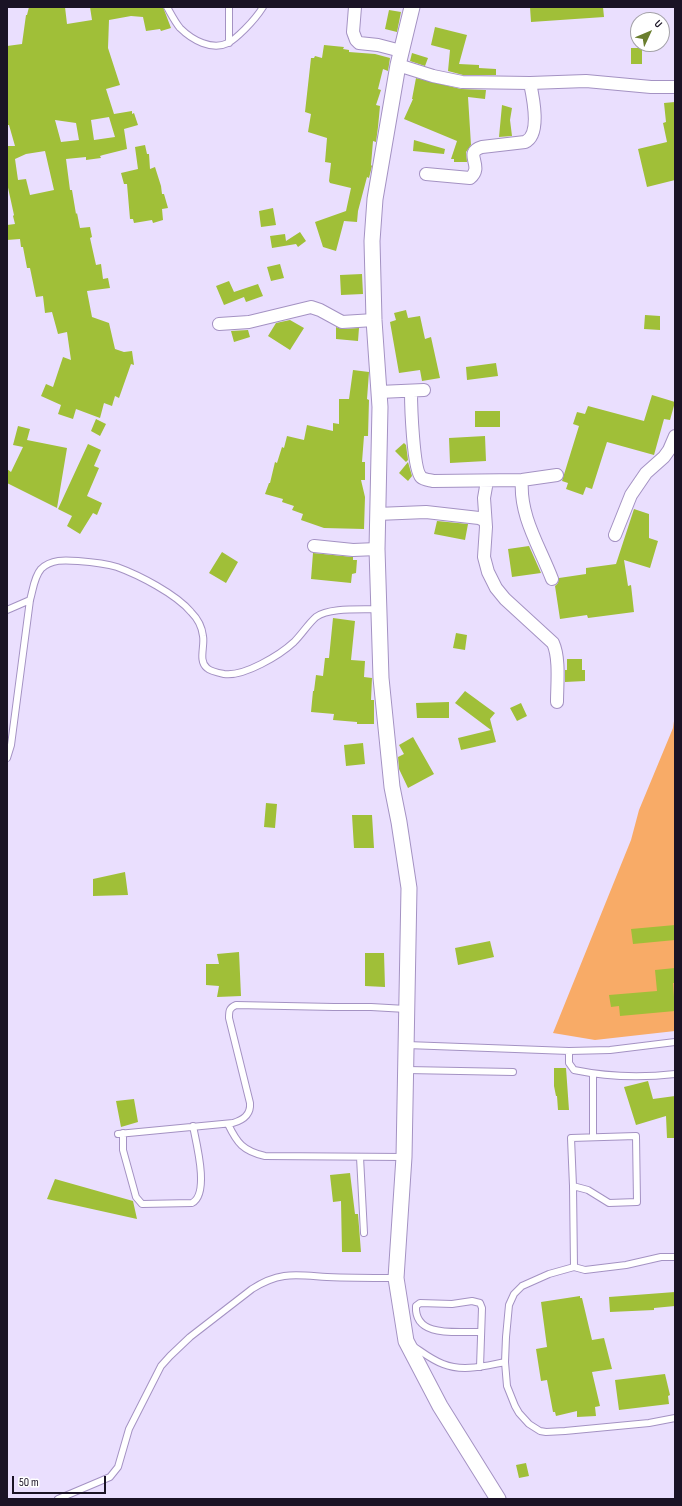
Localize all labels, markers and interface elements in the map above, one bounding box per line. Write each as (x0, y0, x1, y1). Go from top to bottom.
north arrow (630, 12, 670, 52)
text: U (652, 17, 665, 31)
scale bar (14, 1468, 108, 1494)
text: 50 m (19, 1475, 39, 1490)

